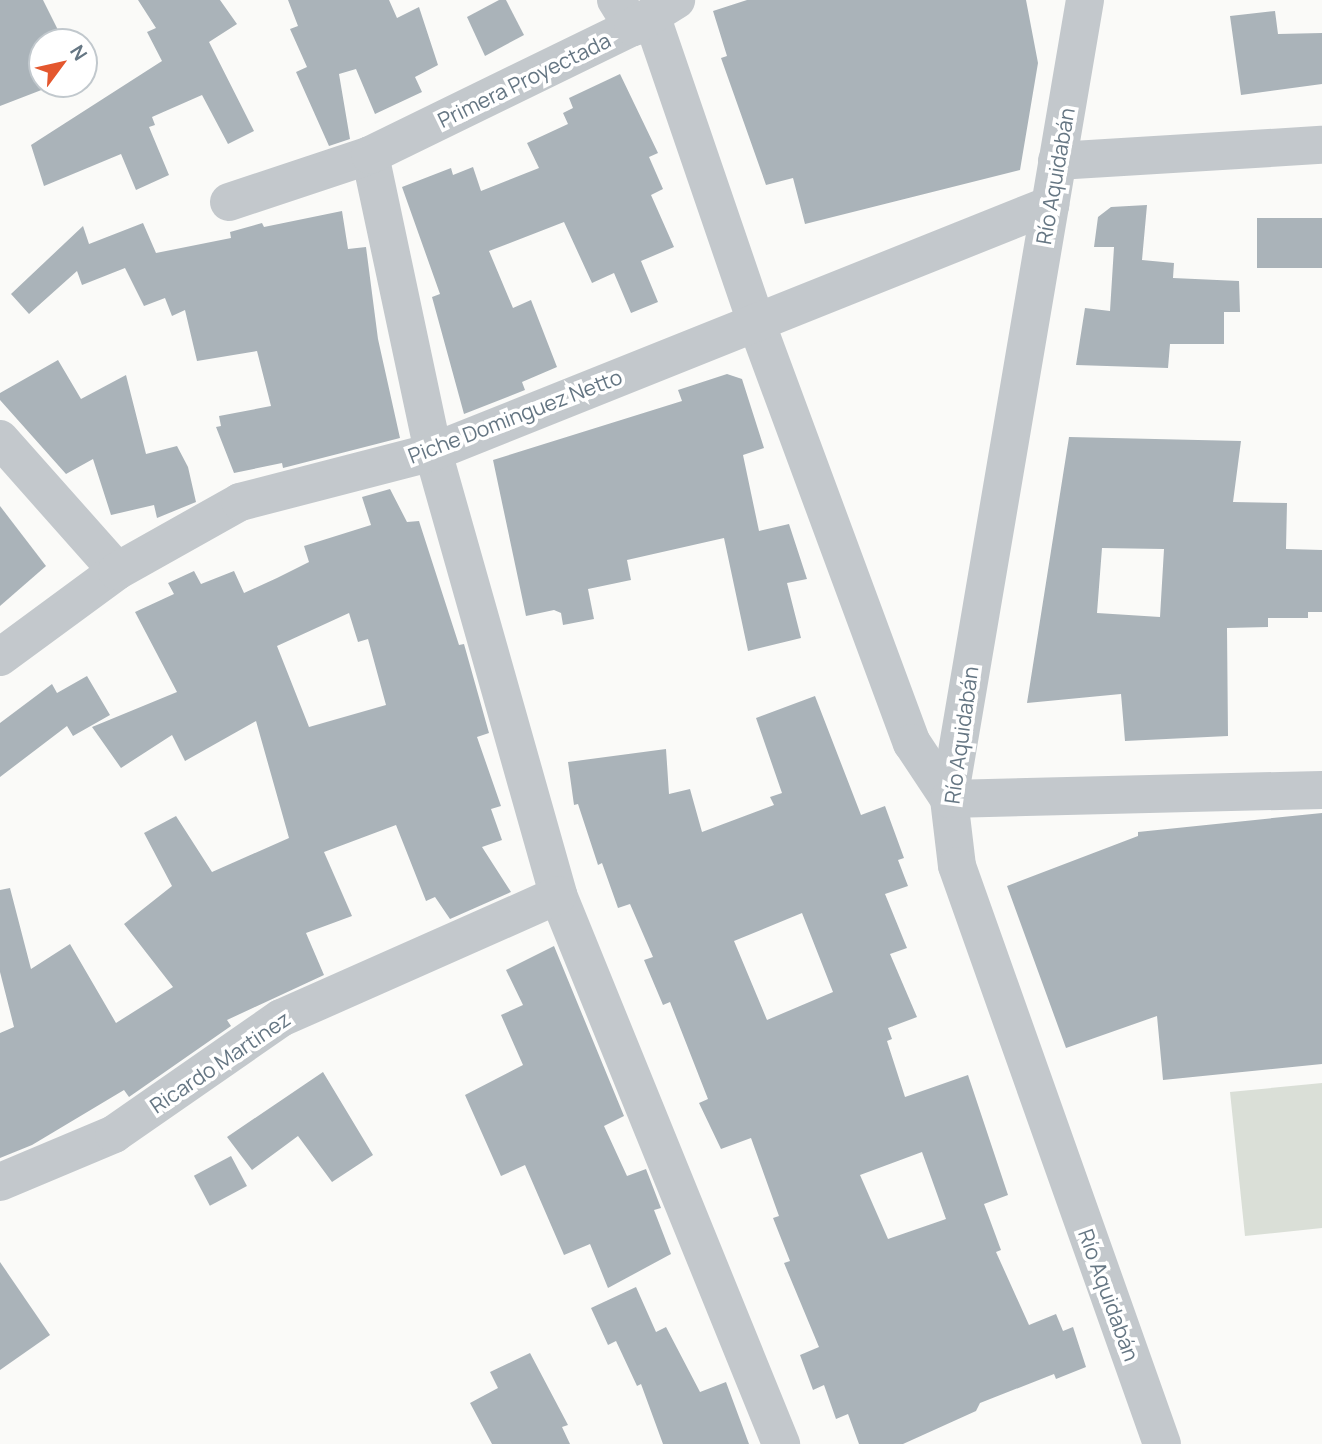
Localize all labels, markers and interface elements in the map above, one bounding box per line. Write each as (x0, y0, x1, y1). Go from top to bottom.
street label: Primera Proyectada (434, 27, 614, 133)
north arrow (28, 28, 98, 98)
text: N (64, 40, 94, 65)
street label: Río Aquidabán (1031, 106, 1079, 246)
street label: Piche Dominguez Netto (405, 364, 625, 468)
street label: Río Aquidabán (939, 665, 983, 805)
street label: Ricardo Martinez (145, 1006, 295, 1118)
street label: Río Aquidabán (1073, 1226, 1145, 1364)

